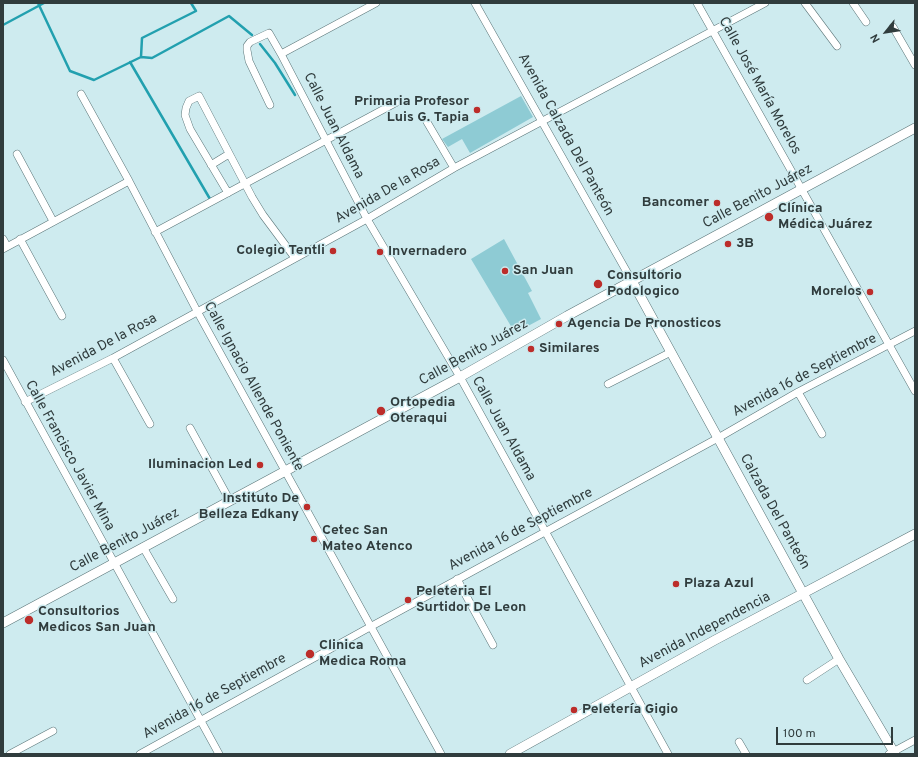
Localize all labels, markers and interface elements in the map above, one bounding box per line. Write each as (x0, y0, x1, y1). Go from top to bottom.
north arrow (866, 12, 906, 52)
street label: Calle José María Morelos (714, 14, 804, 158)
text: N (868, 31, 884, 45)
street label: Avenida Calzada Del Panteón (513, 51, 617, 219)
street label: Calle Juan Aldama (299, 70, 367, 182)
place label: Primaria Profesor Luis G. Tapia (354, 94, 469, 126)
marker: Primaria Profesor Luis G. Tapia (472, 105, 482, 115)
street label: Avenida De la Rosa (332, 154, 444, 228)
street label: Calle Benito Juárez (700, 161, 816, 233)
place label: Bancomer (642, 195, 709, 211)
marker: Bancomer (712, 198, 722, 208)
place label: Clínica Médica Juárez (778, 201, 873, 234)
marker: Clínica Médica Juárez (763, 211, 775, 223)
place label: 3B (736, 236, 754, 252)
marker: 3B (723, 239, 733, 249)
place label: Colegio Tentli (236, 243, 325, 259)
place label: Invernadero (388, 244, 467, 260)
marker: Colegio Tentli (328, 246, 338, 256)
marker: Invernadero (375, 247, 385, 257)
place label: San Juan (513, 263, 574, 279)
marker: San Juan (500, 266, 510, 276)
place label: Consultorio Podologico (607, 268, 682, 300)
marker: Consultorio Podologico (592, 278, 604, 290)
place label: Morelos (811, 284, 862, 300)
marker: Morelos (865, 287, 875, 297)
street label: Calle Ignacio Allende Poniente (199, 299, 307, 475)
street label: Avenida De la Rosa (48, 311, 160, 381)
street label: Calle Benito Juárez (417, 316, 531, 390)
place label: Agencia De Pronosticos (567, 316, 721, 332)
marker: Agencia De Pronosticos (554, 319, 564, 329)
street label: Avenida 16 de Septiembre (730, 331, 880, 421)
place label: Similares (539, 341, 600, 357)
marker: Similares (526, 344, 536, 354)
street label: Calle Juan Aldama (467, 374, 539, 484)
street label: Calle Francisco Javier Mina (21, 378, 117, 534)
place label: Ortopedia Oteraqui (390, 395, 455, 428)
marker: Ortopedia Oteraqui (375, 405, 387, 417)
street label: Calzada Del Panteón (735, 451, 813, 573)
place label: Iluminacion Led (148, 457, 252, 473)
marker: Iluminacion Led (255, 460, 265, 470)
street label: Avenida 16 de Septiembre (446, 485, 596, 575)
place label: Instituto De Belleza Edkany (199, 491, 299, 524)
marker: Instituto De Belleza Edkany (302, 502, 312, 512)
street label: Calle Benito Juárez (67, 505, 183, 577)
place label: Cetec San Mateo Atenco (322, 523, 413, 556)
marker: Cetec San Mateo Atenco (309, 534, 319, 544)
place label: Plaza Azul (684, 576, 754, 592)
marker: Plaza Azul (671, 579, 681, 589)
place label: Peleteria El Surtidor De Leon (416, 584, 526, 616)
street label: Avenida Independencia (636, 589, 774, 673)
marker: Peleteria El Surtidor De Leon (403, 595, 413, 605)
place label: Consultorios Medicos San Juan (38, 604, 156, 636)
marker: Consultorios Medicos San Juan (23, 614, 35, 626)
place label: Clinica Medica Roma (319, 638, 406, 670)
marker: Clinica Medica Roma (304, 648, 316, 660)
street label: Avenida 16 de Septiembre (140, 651, 290, 743)
place label: Peletería Gigio (582, 702, 678, 718)
marker: Peletería Gigio (569, 705, 579, 715)
scale bar (778, 719, 895, 745)
text: 100 m (783, 726, 816, 742)

